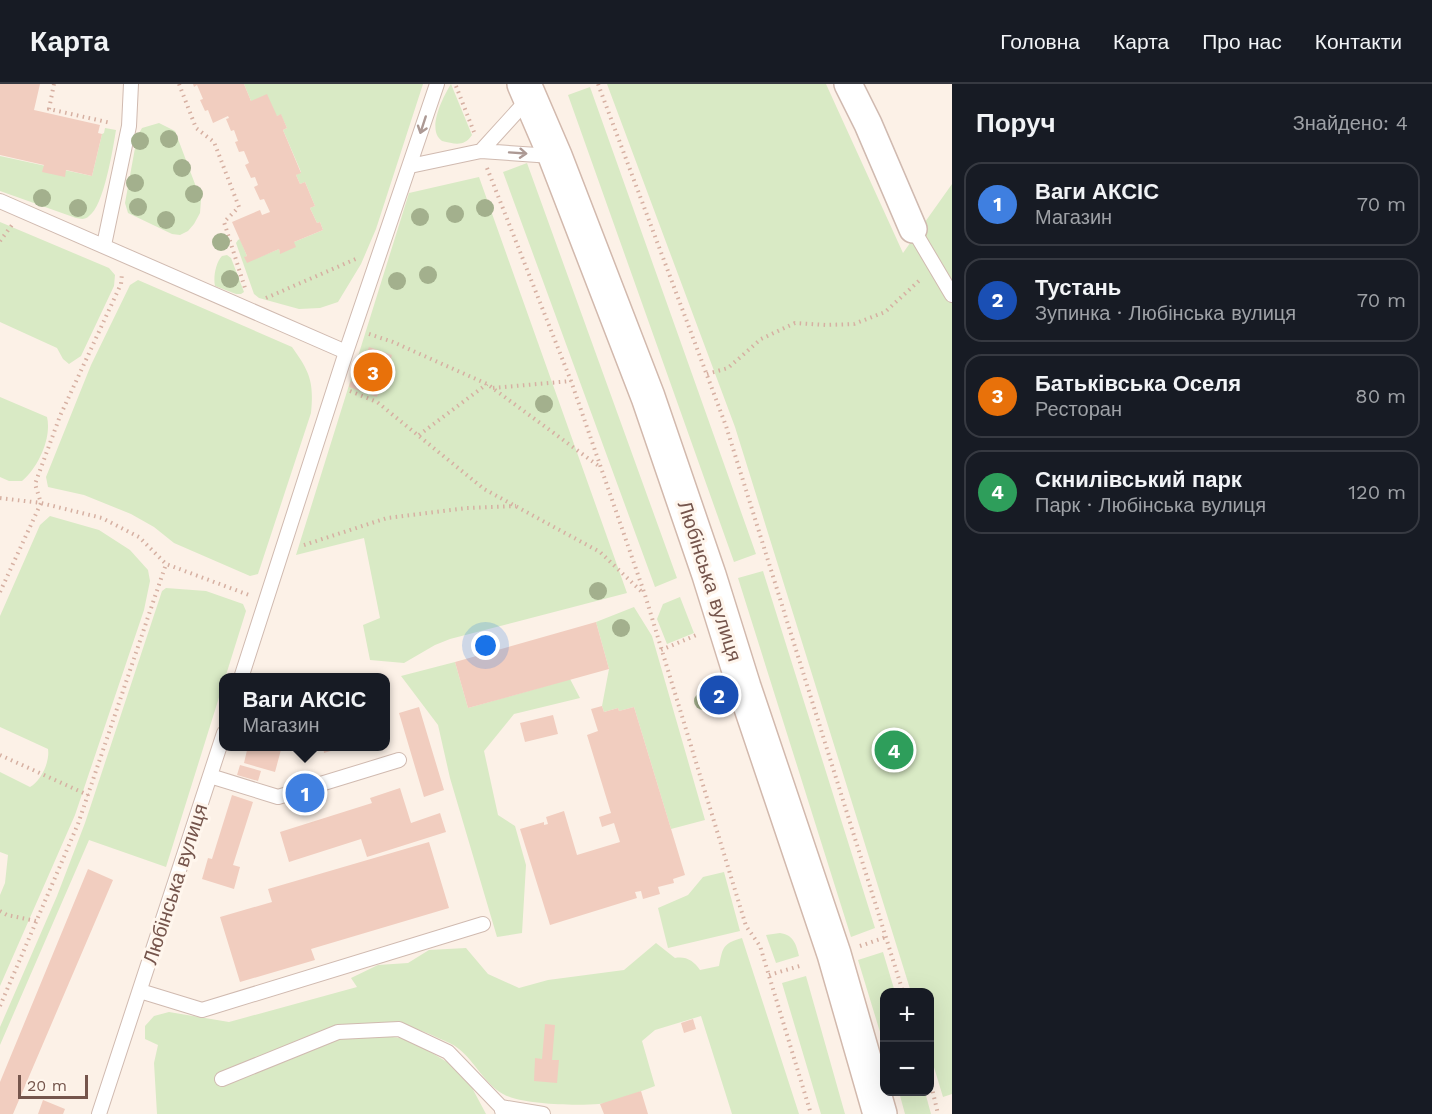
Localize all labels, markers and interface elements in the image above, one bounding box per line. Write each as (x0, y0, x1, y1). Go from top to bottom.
text: Карта (30, 25, 109, 58)
text: Головна (1000, 29, 1080, 54)
text: Карта (1113, 29, 1169, 54)
text: Про нас (1202, 29, 1282, 54)
text: Контакти (1315, 29, 1402, 54)
text: Поруч (976, 108, 1056, 138)
text: Знайдено: 4 (1293, 111, 1408, 135)
one-way arrow (417, 115, 428, 134)
one-way arrow (508, 148, 527, 159)
text: Ваги АКСІС (1035, 179, 1159, 204)
text: 1 (993, 192, 1002, 216)
text: 70 m (1357, 192, 1406, 216)
text: Магазин (1035, 205, 1112, 229)
text: Тустань (1035, 275, 1121, 300)
text: 2 (992, 288, 1003, 312)
text: 70 m (1357, 288, 1406, 312)
text: Зупинка · Любінська вулиця (1035, 301, 1296, 325)
pin: 3 (354, 350, 392, 394)
text: Батьківська Оселя (1035, 371, 1241, 396)
text: 3 (992, 384, 1003, 408)
text: 80 m (1355, 384, 1406, 408)
text: Ресторан (1035, 397, 1122, 421)
text: Скнилівський парк (1035, 467, 1242, 492)
text: 4 (991, 480, 1004, 504)
text: 120 m (1348, 480, 1406, 504)
text: Парк · Любінська вулиця (1035, 493, 1266, 517)
street label: Любінська вулиця (673, 498, 747, 664)
your location (471, 631, 500, 660)
pin: 2 (700, 672, 738, 718)
popup (219, 673, 390, 751)
text: Ваги АКСІС (242, 687, 367, 712)
text: Магазин (242, 713, 320, 737)
pin: 4 (874, 728, 914, 772)
pin: 1 (286, 770, 324, 816)
street label: Любінська вулиця (138, 801, 212, 967)
map controls (880, 988, 934, 1096)
button: + (880, 988, 934, 1042)
button: − (880, 1042, 934, 1096)
scale bar (18, 1072, 88, 1100)
text: 20 m (27, 1076, 67, 1095)

